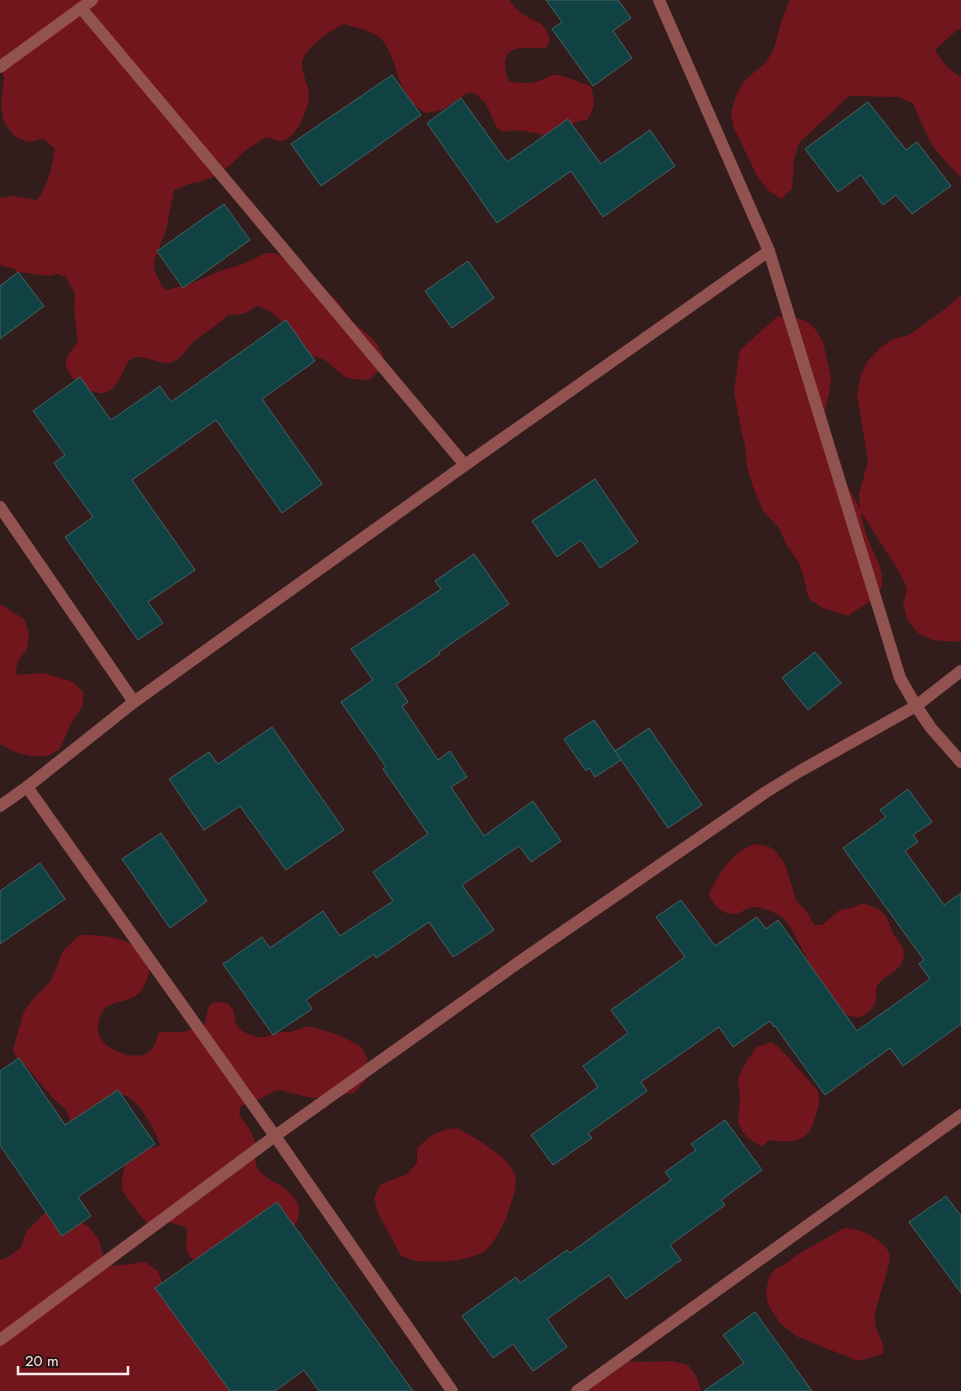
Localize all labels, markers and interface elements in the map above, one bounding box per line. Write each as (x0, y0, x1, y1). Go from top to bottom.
scale bar (18, 1344, 128, 1376)
text: 20 m (25, 1350, 59, 1372)

